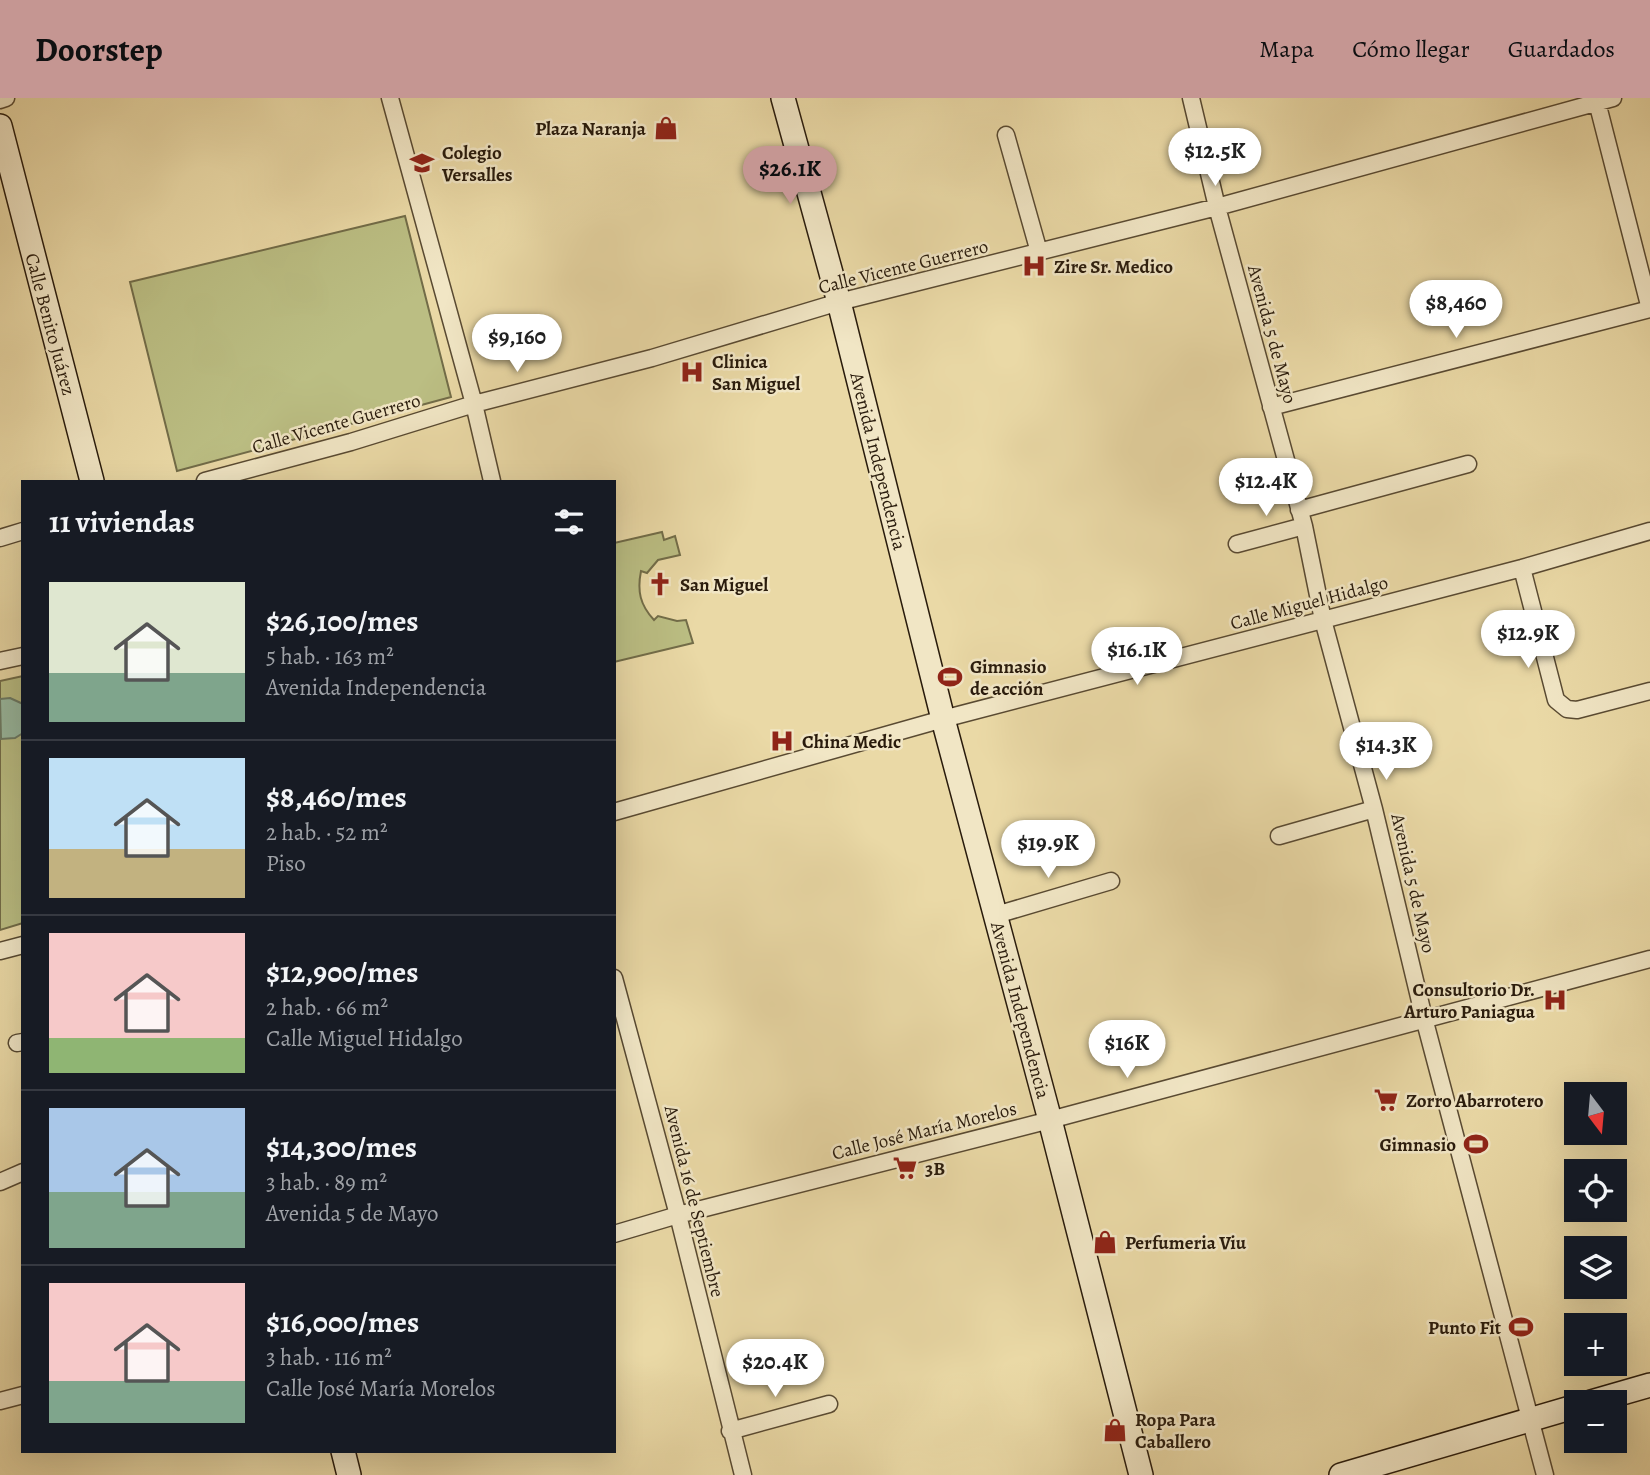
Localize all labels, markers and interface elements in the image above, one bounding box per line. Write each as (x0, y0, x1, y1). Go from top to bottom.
text: Doorstep (35, 27, 163, 72)
text: Mapa (1259, 33, 1314, 65)
text: Cómo llegar (1352, 33, 1470, 65)
text: Guardados (1508, 33, 1615, 65)
shop icon: Plaza Naranja (652, 114, 680, 142)
place label: Plaza Naranja (535, 116, 647, 142)
pin: $12.5K (1158, 129, 1272, 188)
text: $12.5K (1184, 135, 1246, 166)
place label: Colegio Versalles (441, 140, 513, 188)
pin: $26.1K (733, 146, 847, 206)
school or university icon: Colegio Versalles (408, 149, 436, 177)
text: $26.1K (759, 153, 821, 184)
street label: Calle Vicente Guerrero (816, 233, 991, 301)
street label: Calle Benito Juárez (19, 250, 82, 398)
hospital icon: Zire Sr. Medico (1020, 252, 1048, 280)
place label: Zire Sr. Medico (1054, 254, 1173, 280)
street label: Avenida 5 de Mayo (1241, 261, 1303, 406)
pin: $8,460 (1399, 280, 1513, 340)
text: $8,460 (1425, 287, 1487, 318)
pin: $9,160 (460, 314, 574, 374)
text: $9,160 (488, 321, 546, 352)
place label: Clinica San Miguel (712, 349, 800, 397)
hospital icon: Clinica San Miguel (678, 358, 706, 386)
street label: Avenida Independencia (843, 369, 913, 553)
street label: Calle Vicente Guerrero (249, 387, 424, 460)
pin: $12.4K (1209, 458, 1323, 518)
text: $12.4K (1235, 465, 1297, 496)
text: 11 viviendas (49, 502, 195, 542)
icon: filters (550, 503, 588, 541)
street label: Calle Miguel Hidalgo (1227, 569, 1391, 637)
church icon: San Miguel (646, 570, 674, 598)
place label: San Miguel (680, 572, 768, 598)
text: $26,100/mes (266, 601, 419, 641)
icon: home (105, 610, 189, 694)
pin: $12.9K (1471, 610, 1585, 670)
text: $12.9K (1497, 617, 1559, 648)
pin: $16.1K (1080, 628, 1194, 687)
text: $16.1K (1107, 634, 1167, 665)
text: 5 hab. · 163 m² (266, 641, 394, 672)
place label: Gimnasio de acción (970, 654, 1047, 702)
sports icon: Gimnasio de acción (936, 663, 964, 691)
text: Avenida Independencia (266, 672, 486, 703)
pin: $14.3K (1329, 722, 1443, 782)
hospital icon: China Medic (768, 727, 796, 755)
place label: China Medic (802, 729, 901, 755)
text: $14.3K (1355, 729, 1417, 760)
text: $8,460/mes (266, 777, 407, 817)
icon: home (105, 786, 189, 870)
street label: Avenida 5 de Mayo (1384, 810, 1442, 956)
text: 2 hab. · 52 m² (266, 817, 388, 848)
pin: $19.9K (991, 820, 1105, 880)
text: $19.9K (1017, 827, 1079, 858)
text: Piso (266, 848, 306, 879)
street label: Avenida Independencia (984, 918, 1056, 1102)
text: $12,900/mes (266, 952, 418, 992)
icon: home (105, 961, 189, 1045)
place label: Consultorio Dr. Arturo Paniagua (1403, 977, 1536, 1025)
hospital icon: Consultorio Dr. Arturo Paniagua (1541, 986, 1569, 1014)
text: 2 hab. · 66 m² (266, 992, 388, 1023)
pin: $16K (1086, 1020, 1168, 1080)
text: Calle Miguel Hidalgo (266, 1023, 463, 1054)
text: $16K (1105, 1027, 1149, 1058)
north arrow (1564, 1082, 1628, 1144)
map controls (1564, 1082, 1627, 1453)
supermarket icon: Zorro Abarrotero (1372, 1086, 1400, 1114)
place label: Zorro Abarrotero (1406, 1088, 1544, 1114)
street label: Calle José María Morelos (829, 1095, 1019, 1167)
street label: Avenida 16 de Septiembre (657, 1102, 730, 1300)
text: $14,300/mes (266, 1127, 417, 1167)
sports icon: Gimnasio (1462, 1130, 1490, 1158)
place label: Gimnasio (1380, 1132, 1456, 1158)
icon: home (105, 1136, 189, 1220)
supermarket icon: 3B (891, 1154, 919, 1182)
place label: 3B (925, 1156, 945, 1182)
button: locate (1564, 1159, 1627, 1222)
text: 3 hab. · 89 m² (266, 1167, 387, 1198)
text: Avenida 5 de Mayo (266, 1198, 438, 1229)
shop icon: Perfumeria Viu (1091, 1228, 1119, 1256)
place label: Perfumeria Viu (1125, 1230, 1247, 1256)
button: layers (1564, 1236, 1627, 1299)
text: $16,000/mes (266, 1302, 419, 1342)
icon: home (105, 1311, 189, 1395)
sports icon: Punto Fit (1507, 1313, 1535, 1341)
button: + (1564, 1313, 1627, 1376)
place label: Punto Fit (1428, 1315, 1502, 1341)
pin: $20.4K (718, 1340, 832, 1399)
text: 3 hab. · 116 m² (266, 1342, 392, 1373)
text: $20.4K (742, 1346, 808, 1377)
text: Calle José María Morelos (266, 1373, 496, 1404)
button: − (1564, 1390, 1627, 1453)
place label: Ropa Para Caballero (1135, 1407, 1216, 1455)
shop icon: Ropa Para Caballero (1101, 1416, 1129, 1444)

